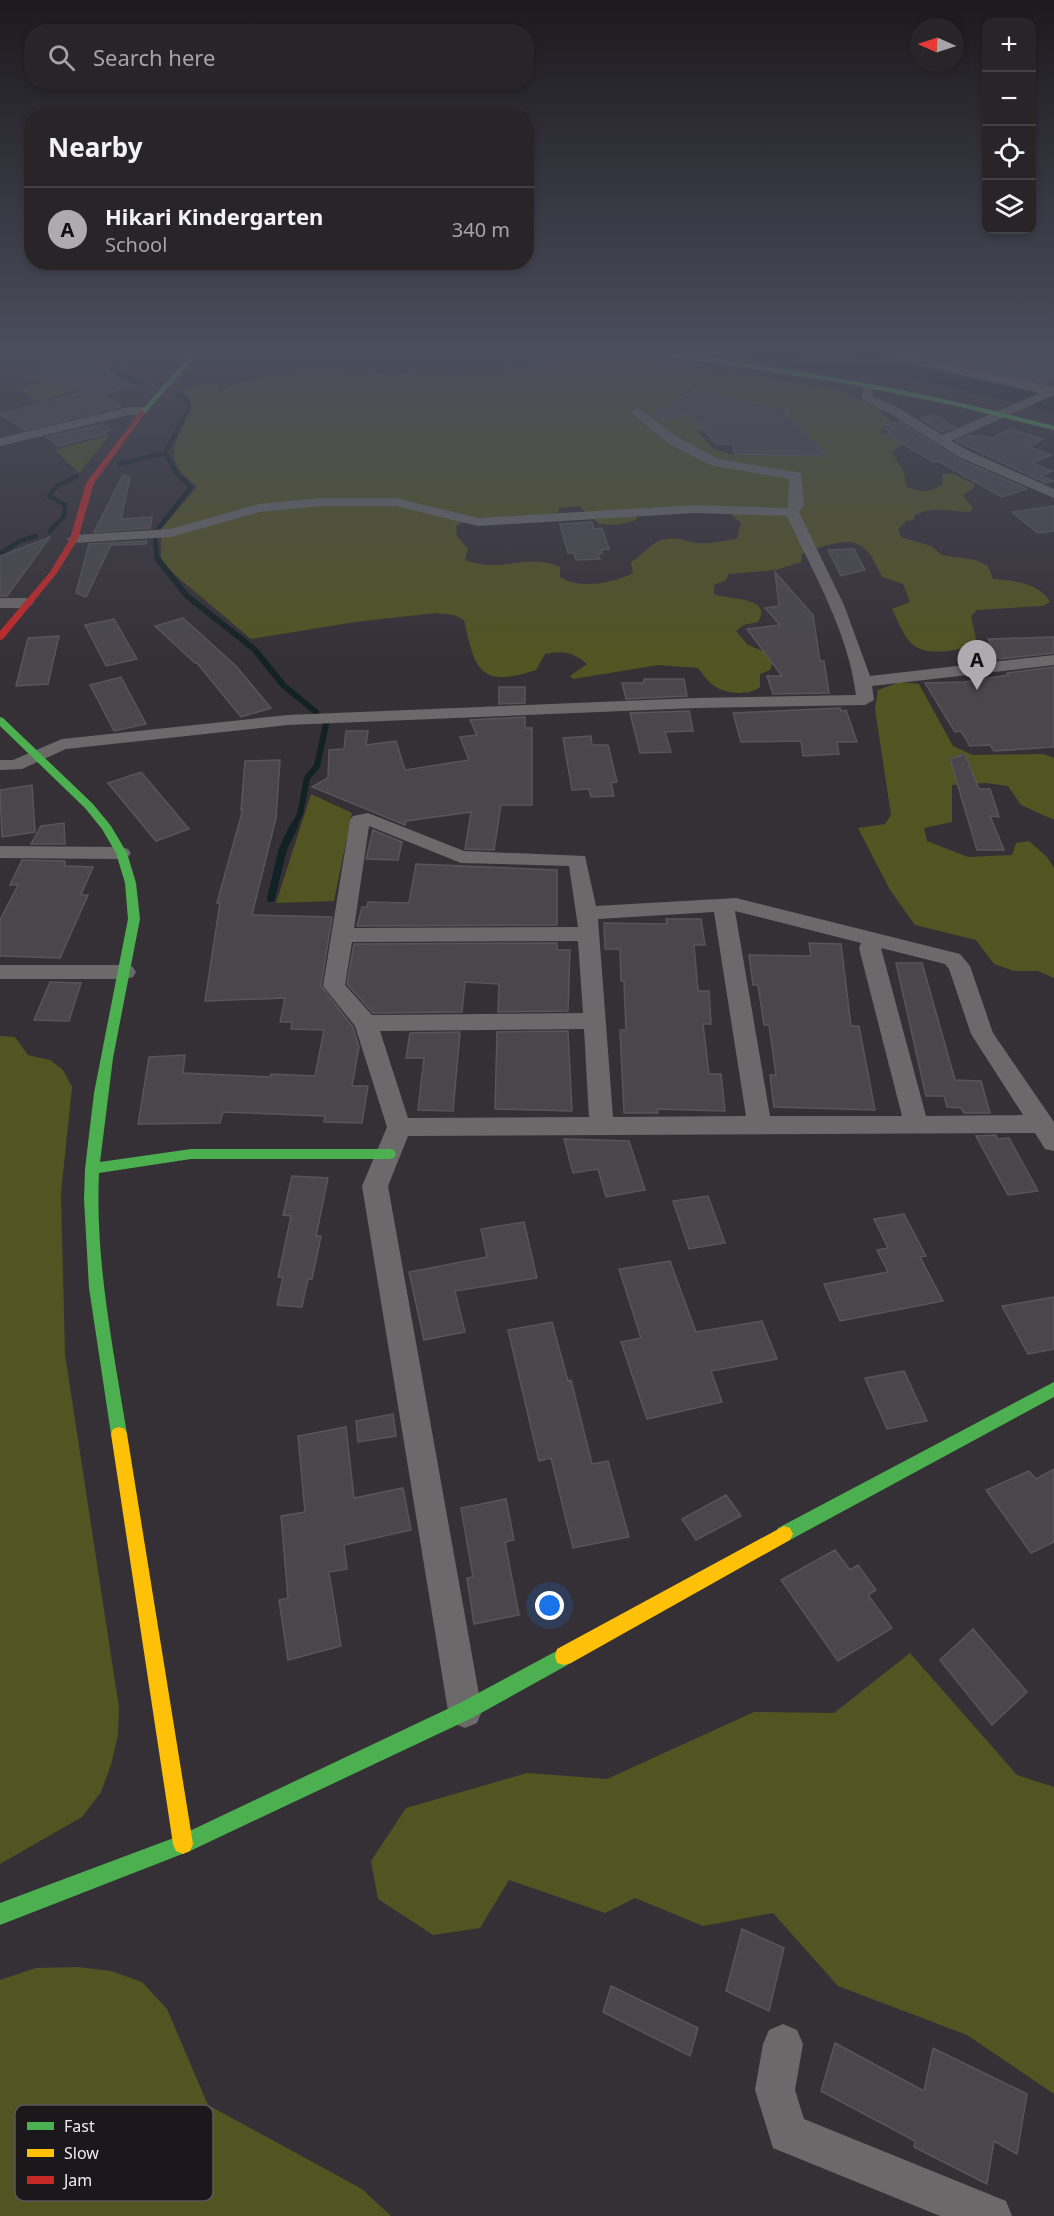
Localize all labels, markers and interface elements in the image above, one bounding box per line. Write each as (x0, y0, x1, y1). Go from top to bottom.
north arrow (910, 18, 964, 72)
map controls (982, 18, 1036, 234)
button: + (982, 18, 1036, 72)
search box (24, 24, 534, 90)
icon: search (45, 41, 78, 74)
text: Search here (93, 42, 215, 72)
button: − (982, 72, 1036, 126)
button: locate (982, 126, 1036, 180)
text: Nearby (48, 129, 143, 165)
button: layers (982, 180, 1036, 234)
text: Hikari Kindergarten (105, 201, 323, 231)
text: A (61, 216, 74, 243)
text: 340 m (452, 216, 510, 243)
text: School (105, 231, 167, 258)
pin: A (958, 640, 996, 690)
your location (535, 1591, 564, 1620)
legend (15, 2105, 213, 2201)
text: Fast (64, 2115, 95, 2137)
text: Slow (64, 2142, 99, 2164)
text: Jam (62, 2169, 92, 2191)

